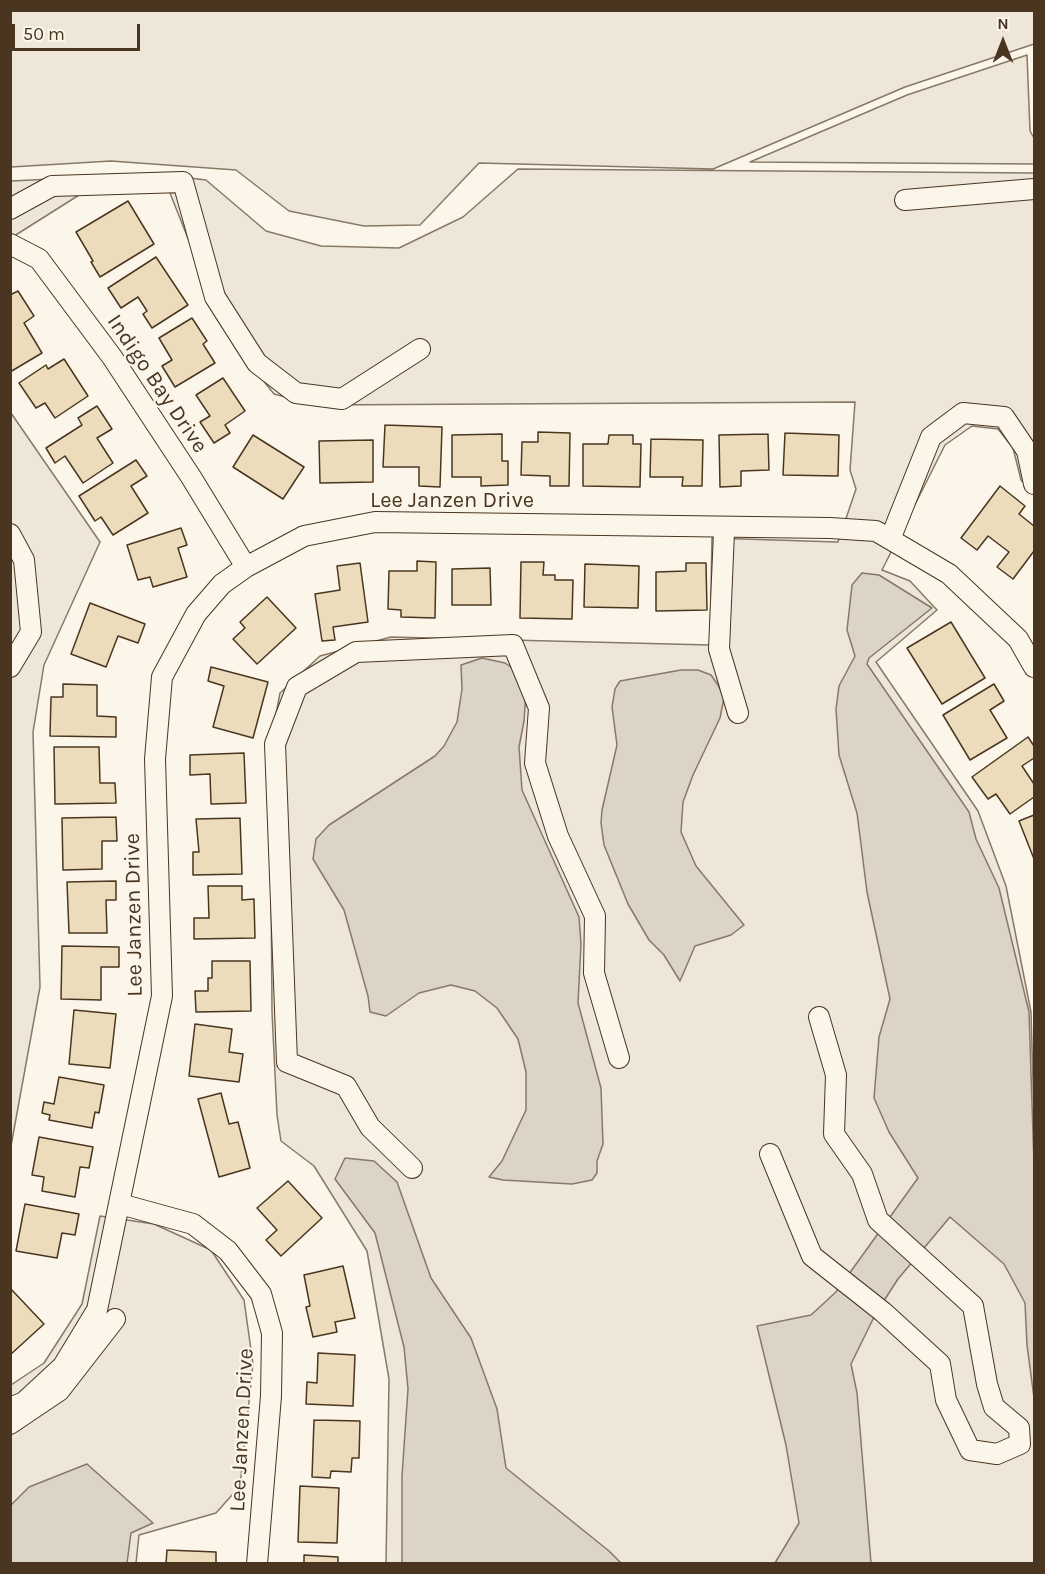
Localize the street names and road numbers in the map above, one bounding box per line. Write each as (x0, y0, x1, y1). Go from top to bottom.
street label: Indigo Bay Drive (101, 310, 213, 458)
street label: Lee Janzen Drive (370, 488, 534, 514)
street label: Lee Janzen Drive (119, 833, 149, 997)
street label: Lee Janzen Drive (225, 1347, 259, 1513)

